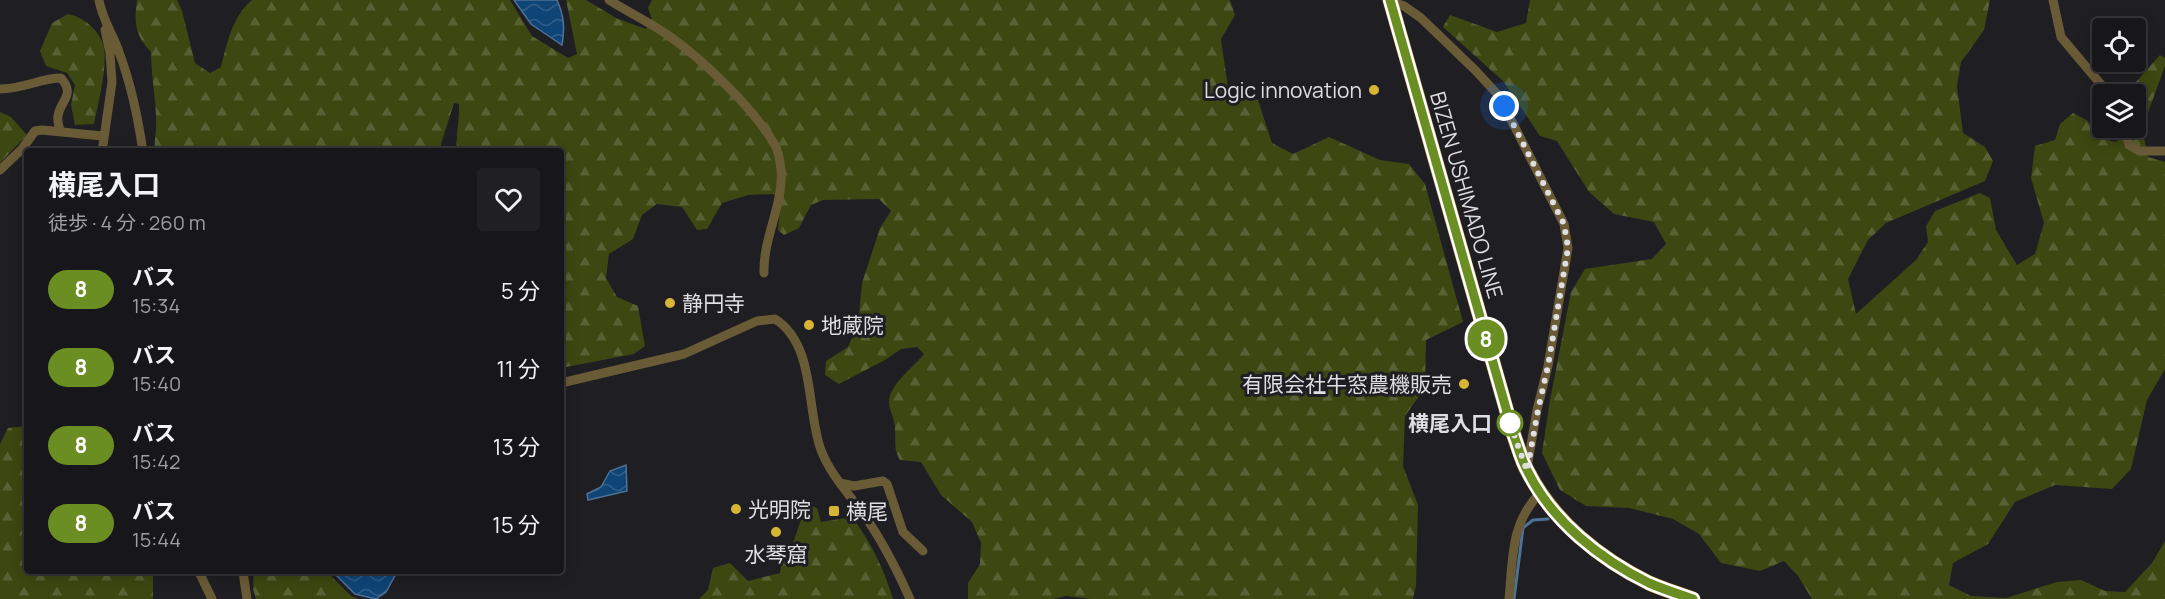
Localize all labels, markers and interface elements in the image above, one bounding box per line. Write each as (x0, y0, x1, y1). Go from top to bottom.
map controls (2092, 18, 2146, 138)
button: locate (2092, 18, 2146, 72)
place label: Logic innovation (1204, 76, 1362, 104)
marker: Logic innovation (1367, 83, 1381, 97)
button: layers (2092, 84, 2146, 138)
street label: BIZEN USHIMADO LINE (1424, 88, 1510, 302)
your location (1489, 91, 1519, 121)
text: 横尾入口 (48, 165, 160, 203)
button: heart (477, 168, 540, 231)
text: 徒歩 · 4 分 · 260 m (48, 209, 206, 236)
text: バス (132, 262, 176, 292)
text: 8 (75, 275, 87, 303)
text: 5 分 (501, 276, 540, 306)
place label: 静円寺 (682, 289, 745, 317)
text: 15:34 (132, 292, 180, 319)
marker: 静円寺 (663, 296, 677, 310)
place label: 地蔵院 (821, 311, 884, 339)
marker: 地蔵院 (802, 318, 816, 332)
line badge: 8 (1466, 320, 1506, 358)
text: 8 (1480, 325, 1492, 353)
text: バス (132, 340, 176, 370)
text: 8 (75, 353, 87, 381)
text: 11 分 (496, 354, 540, 384)
text: 15:40 (132, 370, 181, 397)
place label: 有限会社牛窓農機販売 (1242, 370, 1452, 398)
marker: 有限会社牛窓農機販売 (1457, 377, 1471, 391)
place label: 横尾入口 (1408, 409, 1492, 437)
marker: 横尾入口 (1497, 410, 1523, 436)
text: バス (132, 418, 176, 448)
text: 8 (75, 431, 87, 459)
text: 13 分 (493, 432, 540, 462)
text: 15:42 (132, 448, 181, 475)
place label: 光明院 (748, 495, 811, 523)
text: バス (132, 496, 176, 526)
place label: 横尾 (846, 497, 888, 525)
marker: 光明院 (729, 502, 743, 516)
marker: 横尾 (827, 504, 841, 518)
text: 8 (75, 509, 87, 537)
text: 15 分 (492, 510, 540, 540)
marker: 水琴窟 (769, 525, 783, 539)
text: 15:44 (132, 526, 181, 553)
place label: 水琴窟 (745, 540, 808, 568)

